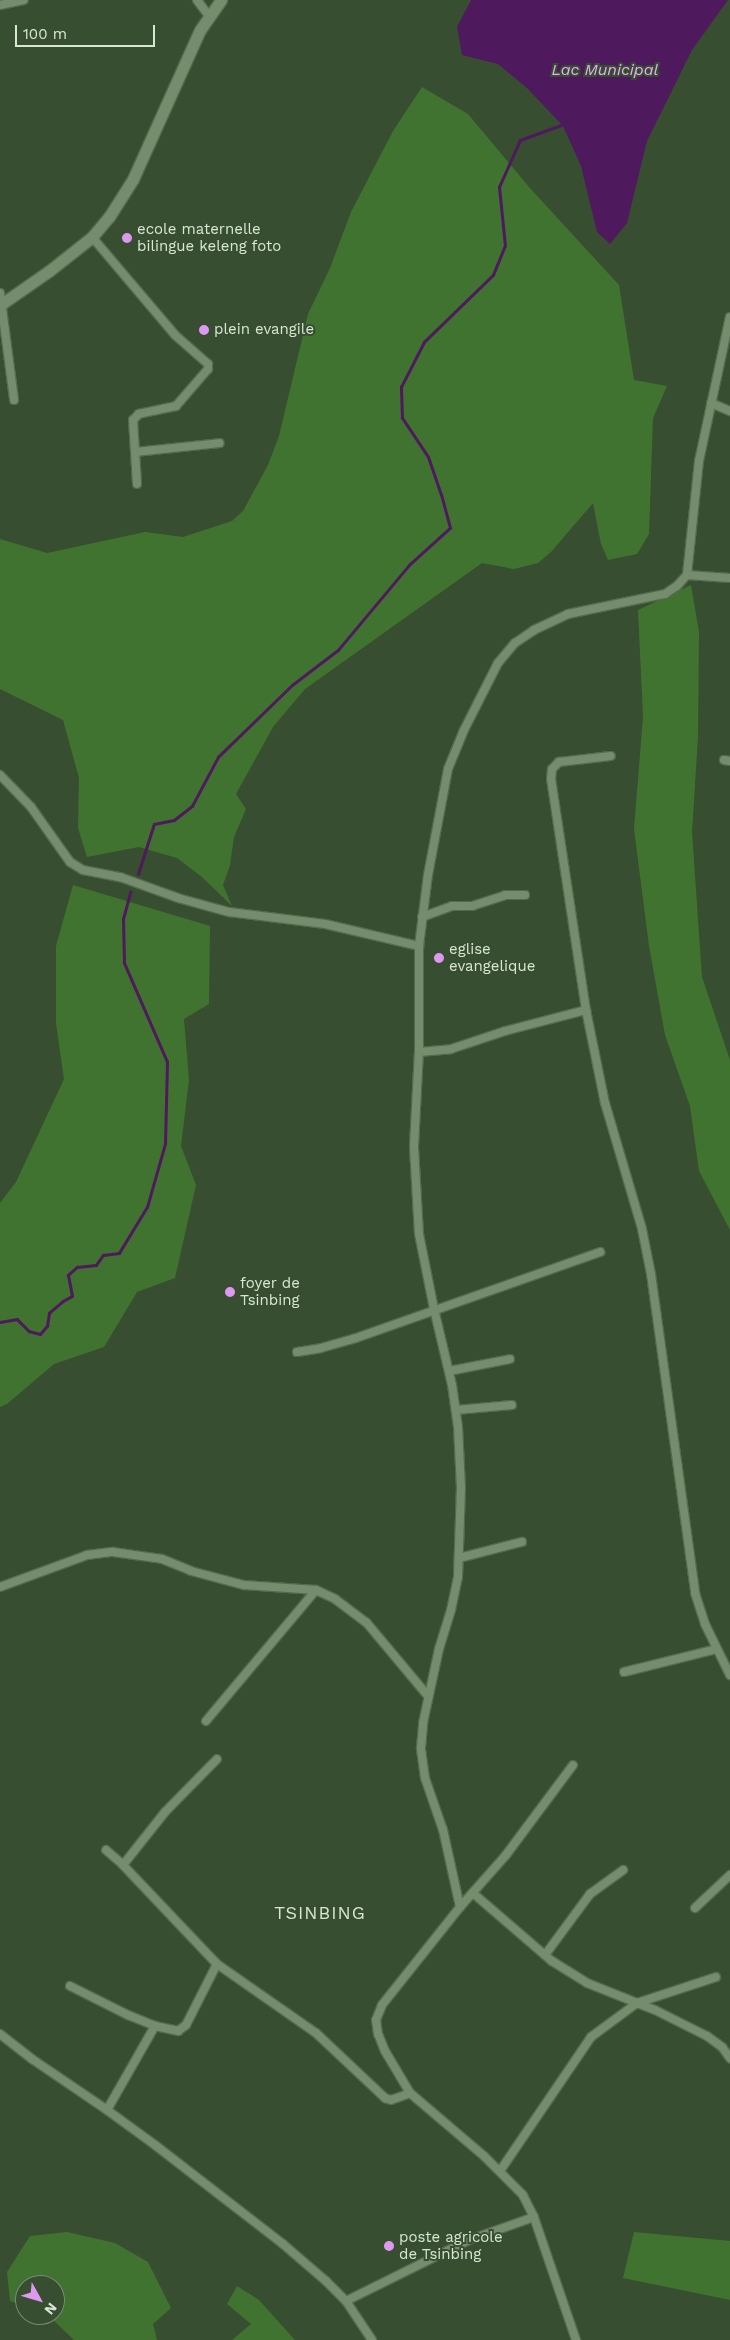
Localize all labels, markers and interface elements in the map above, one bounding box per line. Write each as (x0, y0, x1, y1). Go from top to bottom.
scale bar (18, 15, 158, 47)
text: 100 m (23, 25, 67, 43)
water label: Lac Municipal (552, 60, 658, 80)
place label: ecole maternelle bilingue keleng foto (137, 220, 282, 255)
marker: ecole maternelle bilingue keleng foto (121, 232, 133, 244)
place label: plein evangile (214, 321, 314, 339)
marker: plein evangile (198, 324, 210, 336)
place label: eglise evangelique (449, 940, 535, 975)
marker: eglise evangelique (433, 952, 445, 964)
place label: foyer de Tsinbing (240, 1274, 300, 1309)
marker: foyer de Tsinbing (224, 1286, 236, 1298)
district label: TSINBING (273, 1902, 367, 1924)
place label: poste agricole de Tsinbing (399, 2228, 503, 2263)
marker: poste agricole de Tsinbing (383, 2240, 395, 2252)
north arrow (15, 2275, 65, 2325)
text: N (41, 2300, 60, 2318)

